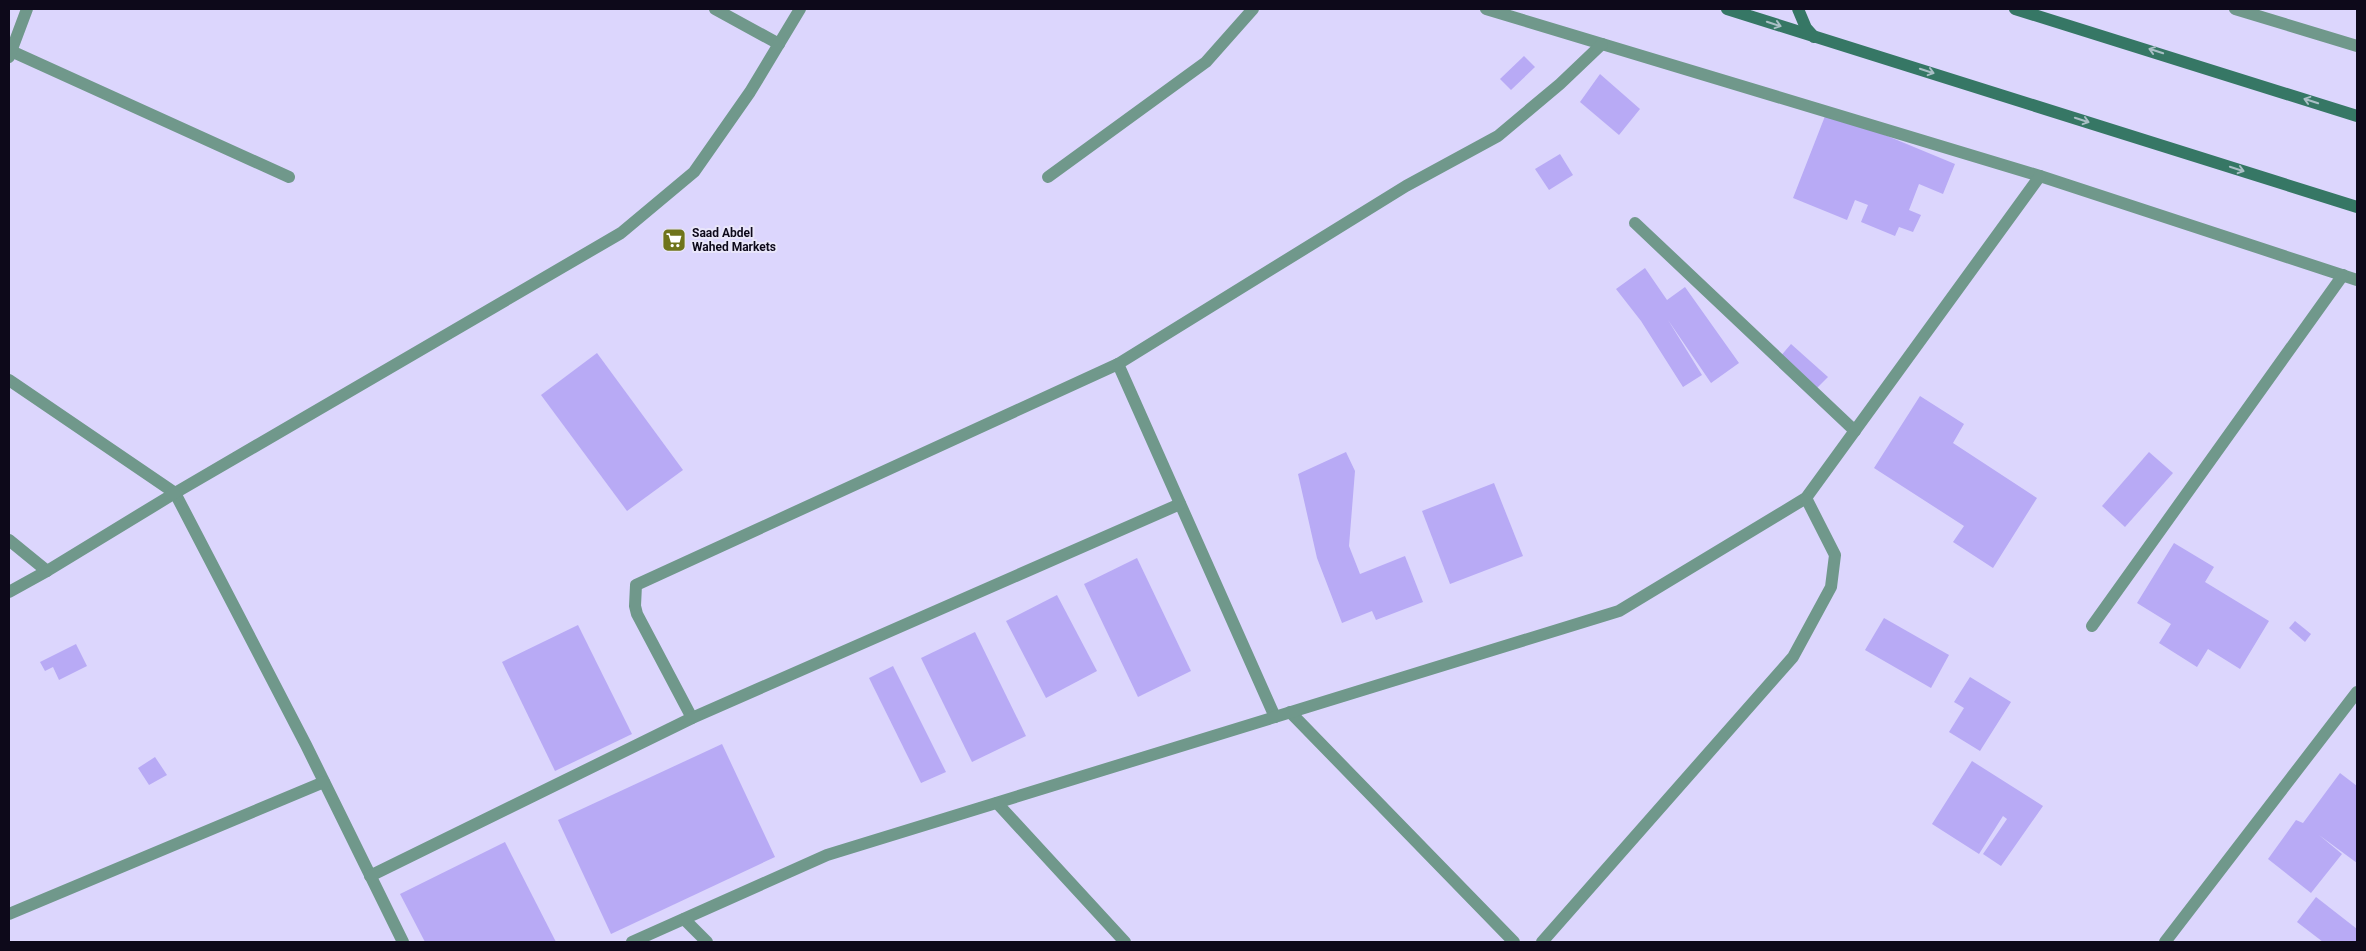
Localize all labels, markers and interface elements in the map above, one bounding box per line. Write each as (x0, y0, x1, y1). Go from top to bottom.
one-way arrow (1765, 20, 1781, 29)
one-way arrow (2149, 46, 2165, 56)
one-way arrow (1919, 67, 1935, 76)
one-way arrow (2303, 96, 2319, 106)
one-way arrow (2074, 116, 2090, 125)
one-way arrow (2229, 165, 2245, 174)
place label: Saad Abdel Wahed Markets (692, 226, 776, 254)
supermarket icon: Saad Abdel Wahed Markets (661, 227, 687, 253)

